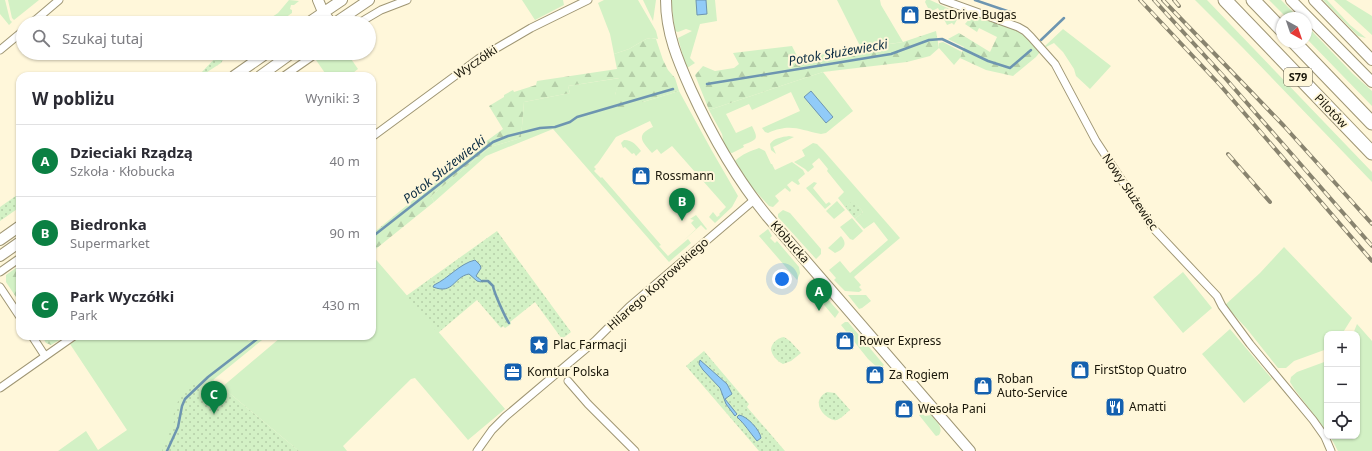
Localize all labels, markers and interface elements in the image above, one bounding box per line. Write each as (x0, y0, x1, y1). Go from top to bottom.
shop icon: BestDrive Bugas (899, 4, 921, 26)
place label: BestDrive Bugas (924, 6, 1017, 23)
north arrow (1276, 12, 1312, 48)
search box (16, 16, 376, 60)
icon: search (30, 27, 52, 49)
text: Szukaj tutaj (62, 28, 143, 48)
water label: Potok Służewiecki (787, 34, 890, 70)
street label: Wyczółki (451, 41, 501, 82)
road number: S79 (1284, 68, 1312, 86)
text: W pobliżu (32, 87, 115, 110)
text: Wyniki: 3 (305, 89, 360, 107)
street label: Pilotów (1311, 90, 1352, 132)
water label: Potok Służewiecki (399, 131, 490, 207)
text: Dzieciaki Rządzą (70, 142, 193, 162)
street label: Nowy Służewiec (1098, 150, 1163, 234)
text: A (41, 152, 50, 170)
text: 40 m (330, 152, 360, 170)
text: Szkoła · Kłobucka (70, 162, 175, 180)
shop icon: Rossmann (630, 165, 652, 187)
place label: Rossmann (655, 167, 714, 184)
pin: B (669, 188, 695, 221)
text: Biedronka (70, 214, 147, 234)
street label: Kłobucka (767, 217, 814, 267)
text: B (41, 224, 49, 242)
text: 90 m (330, 224, 360, 242)
street label: Hilarego Koprowskiego (603, 233, 712, 334)
text: Supermarket (70, 234, 150, 252)
your location (772, 269, 792, 289)
pin: A (806, 278, 832, 311)
text: Park Wyczółki (70, 286, 174, 306)
text: C (41, 296, 49, 314)
text: 430 m (322, 296, 360, 314)
text: Park (70, 306, 97, 324)
shop icon: Rower Express (834, 330, 856, 352)
map controls (1324, 331, 1360, 439)
button: + (1324, 331, 1360, 367)
place label: Rower Express (859, 332, 941, 349)
place icon: Plac Farmacji (528, 334, 550, 356)
place label: Plac Farmacji (553, 336, 627, 353)
shop icon: FirstStop Quatro (1069, 359, 1091, 381)
office icon: Komtur Polska (502, 361, 524, 383)
place label: FirstStop Quatro (1094, 361, 1187, 378)
place label: Komtur Polska (527, 363, 609, 380)
shop icon: Za Rogiem (864, 364, 886, 386)
place label: Za Rogiem (889, 366, 949, 383)
button: − (1324, 367, 1360, 403)
place label: Roban Auto-Service (997, 370, 1068, 401)
shop icon: Roban Auto-Service (972, 375, 994, 397)
pin: C (201, 381, 227, 414)
restaurant icon: Amatti (1104, 396, 1126, 418)
shop icon: Wesoła Pani (893, 398, 915, 420)
place label: Amatti (1129, 398, 1166, 415)
place label: Wesoła Pani (918, 400, 986, 417)
button: locate (1324, 403, 1360, 439)

